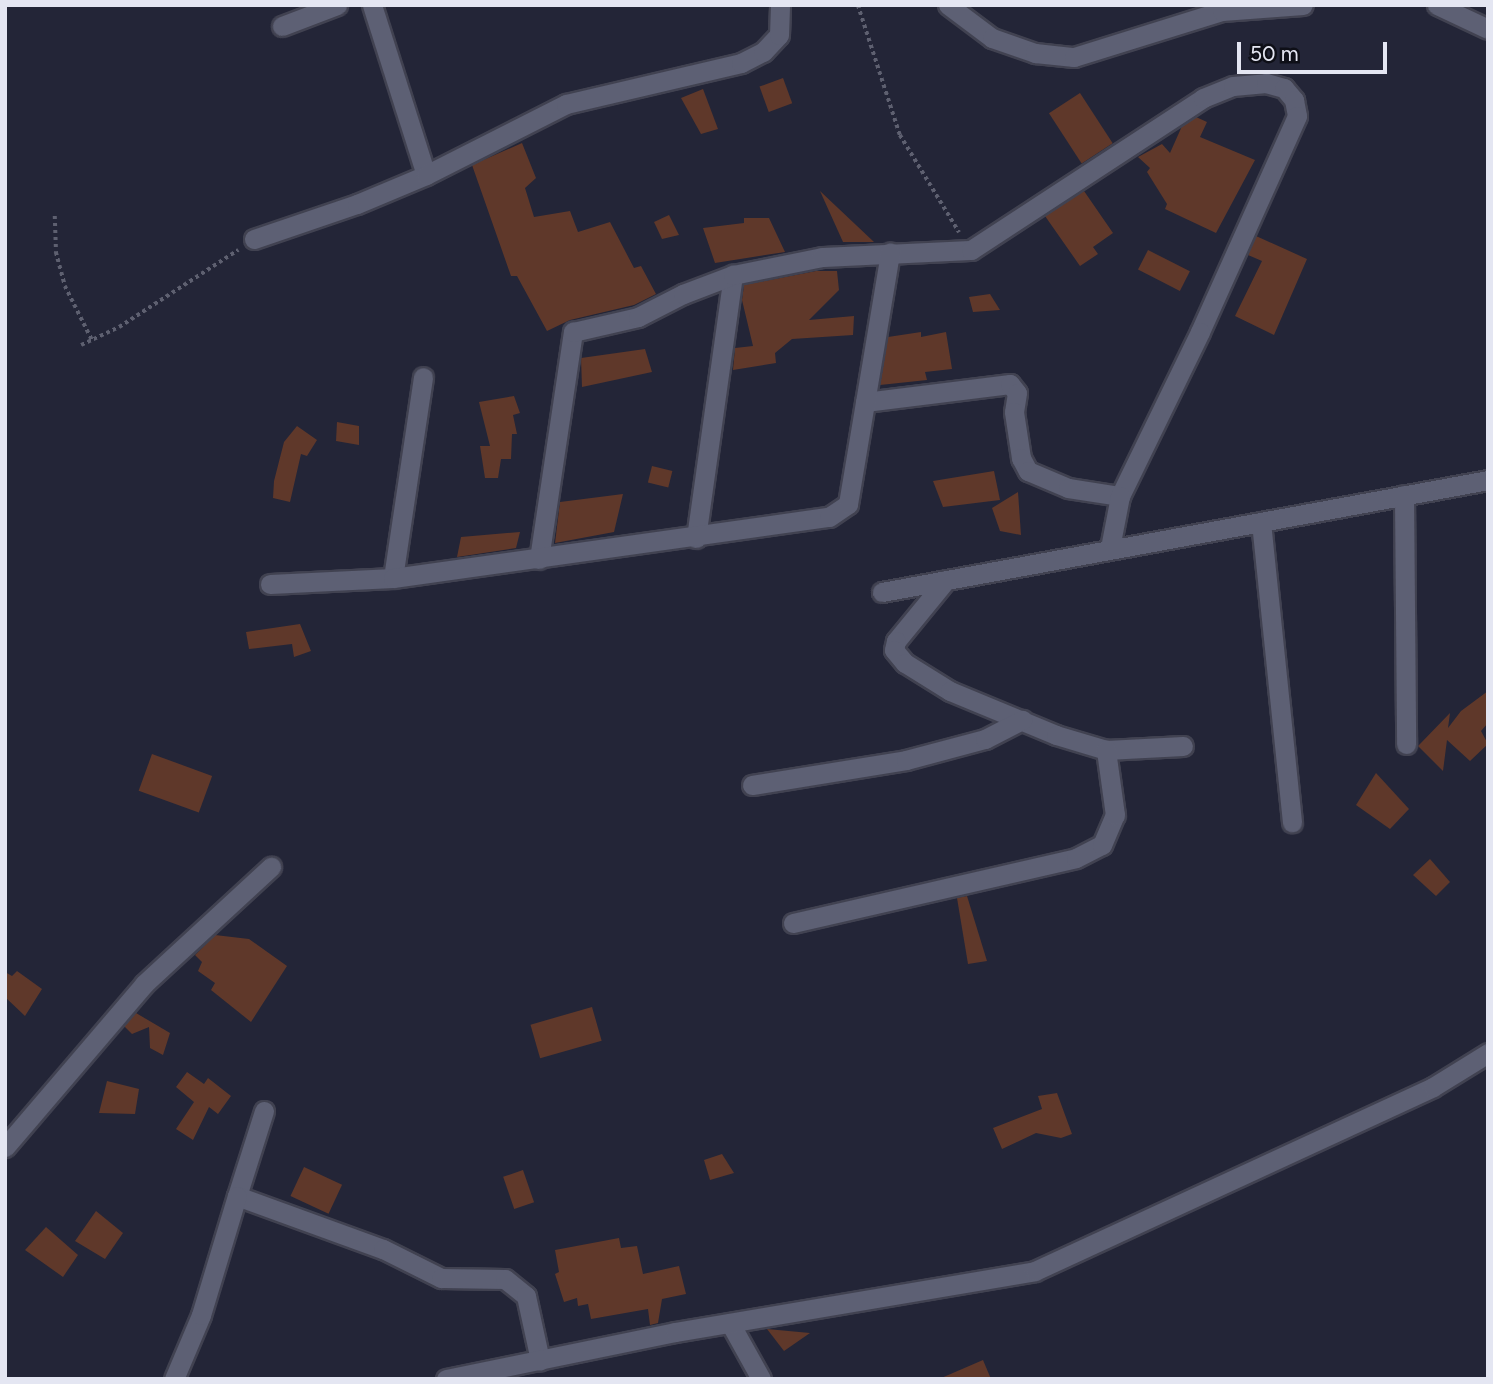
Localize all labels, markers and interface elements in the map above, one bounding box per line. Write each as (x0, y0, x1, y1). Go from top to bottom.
scale bar (1241, 28, 1392, 72)
text: 50 m (1250, 41, 1299, 66)

